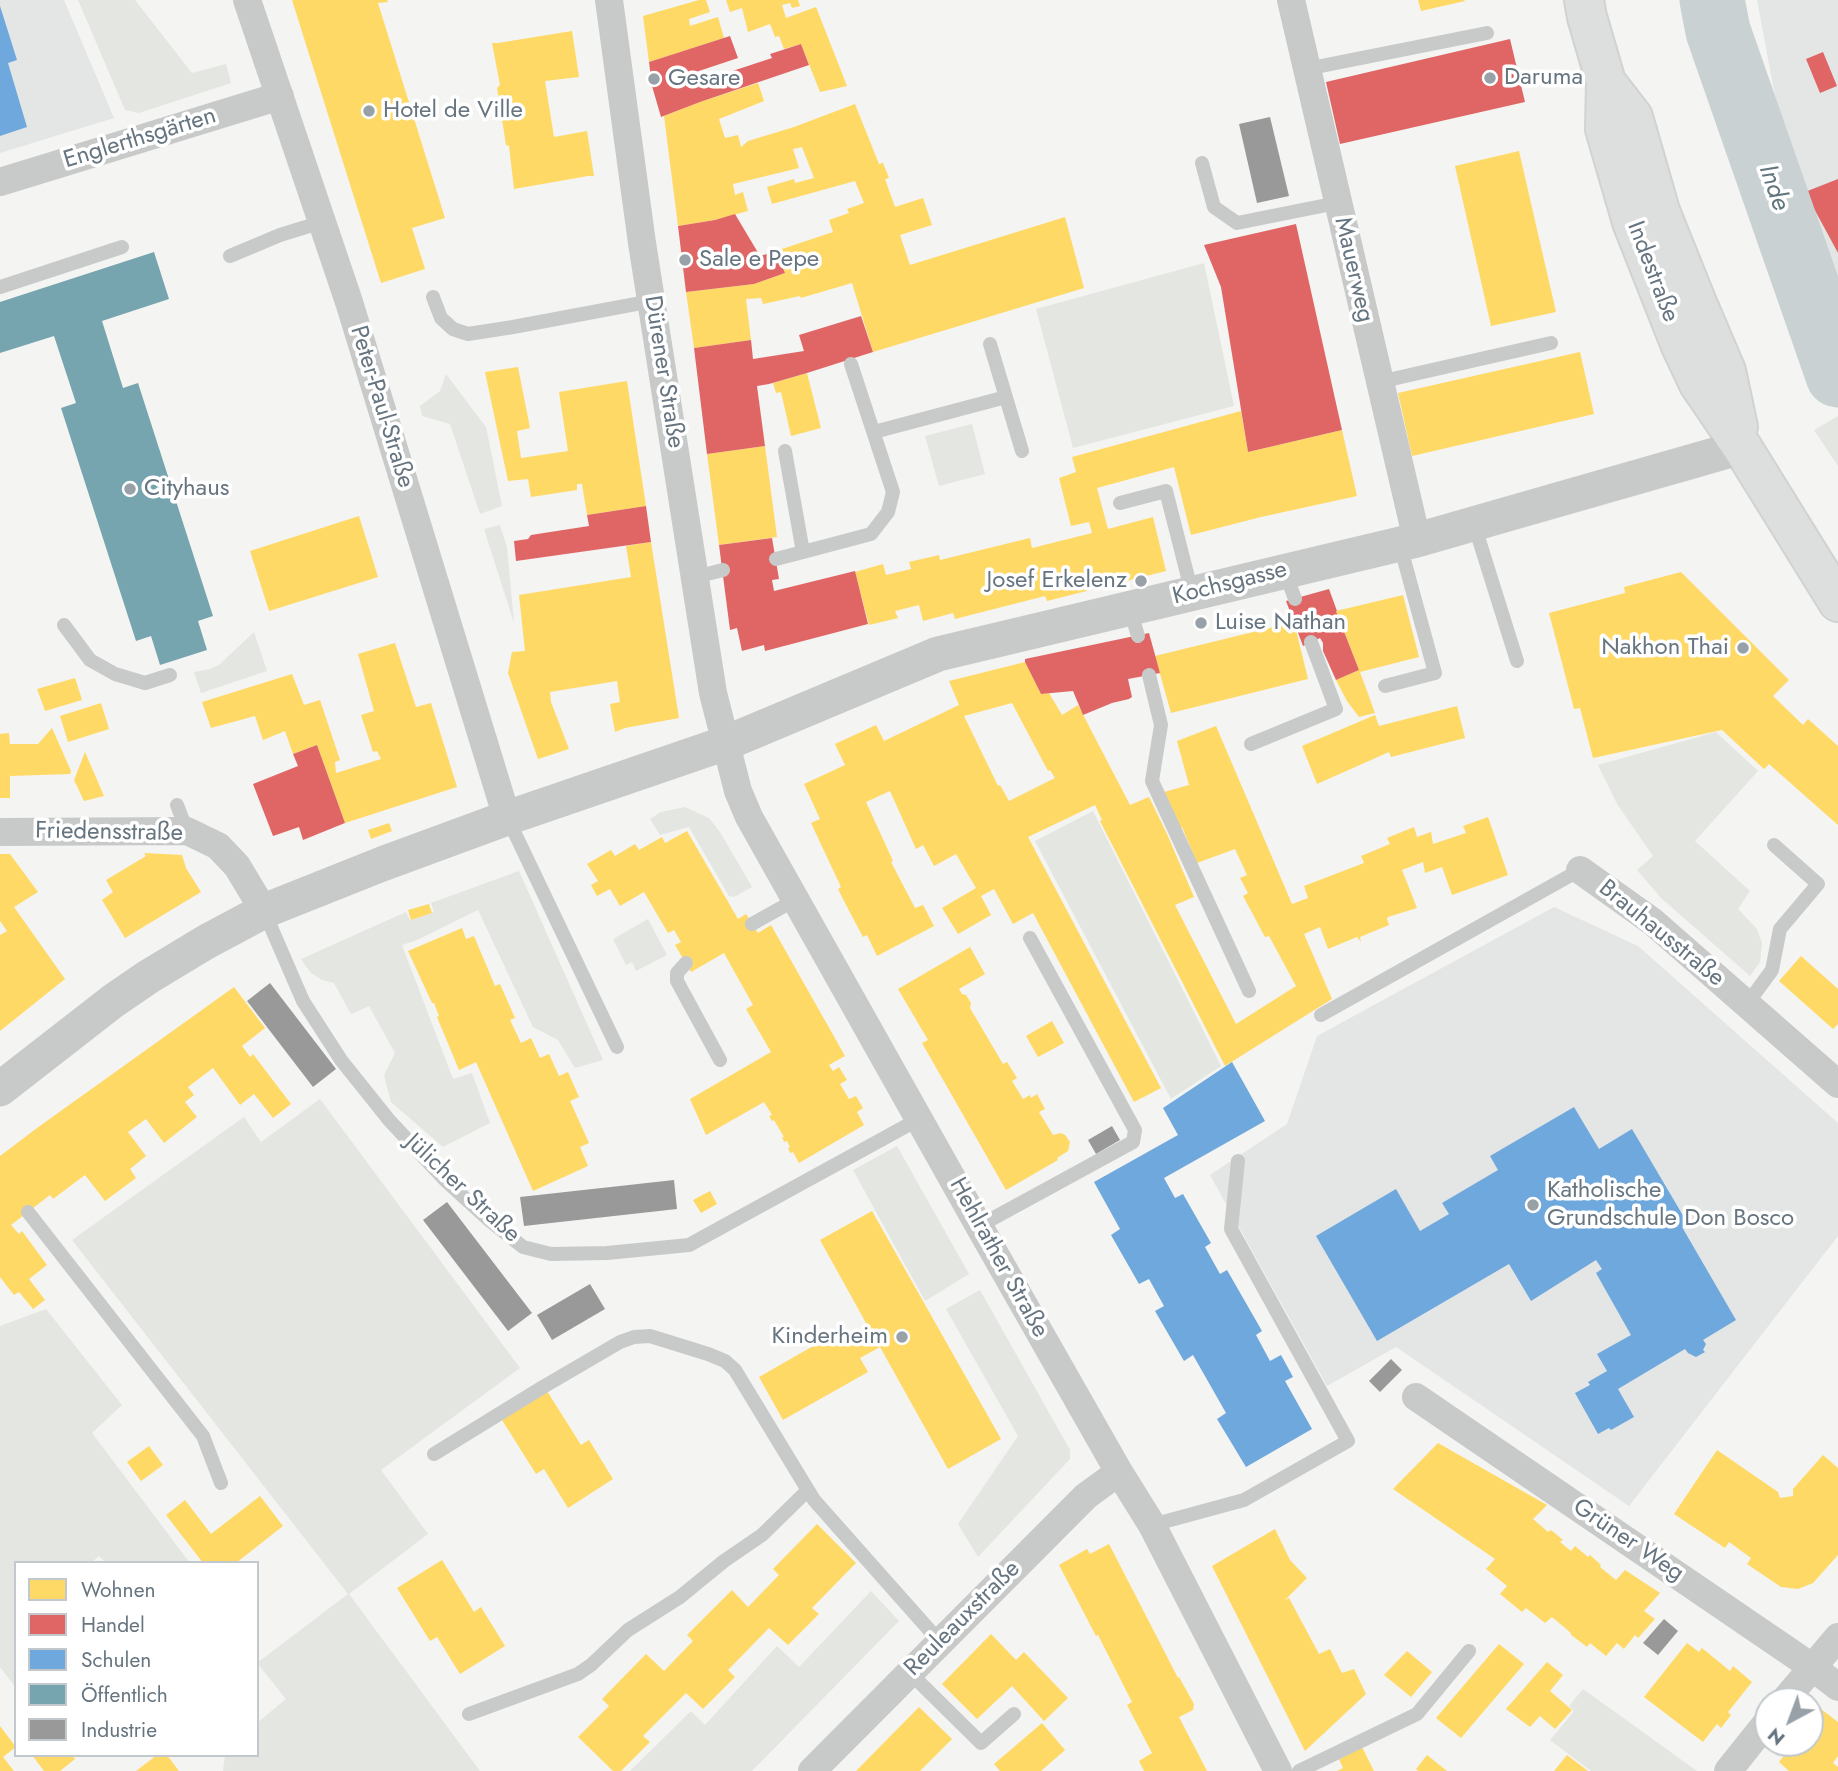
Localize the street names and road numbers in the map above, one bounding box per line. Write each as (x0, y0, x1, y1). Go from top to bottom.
street label: Englerthsgärten (60, 102, 220, 176)
street label: Mauerweg (1327, 215, 1379, 325)
street label: Indestraße (1620, 218, 1684, 326)
street label: Dürener Straße (637, 294, 689, 450)
street label: Peter-Paul-Straße (343, 322, 419, 492)
street label: Kochsgasse (1170, 556, 1290, 612)
street label: Friedensstraße (35, 817, 183, 849)
street label: Brauhausstraße (1592, 875, 1730, 993)
street label: Jülicher Straße (399, 1128, 525, 1250)
street label: Hehlrather Straße (942, 1173, 1054, 1343)
street label: Grüner Weg (1567, 1493, 1689, 1589)
street label: Reuleauxstraße (899, 1555, 1027, 1683)

